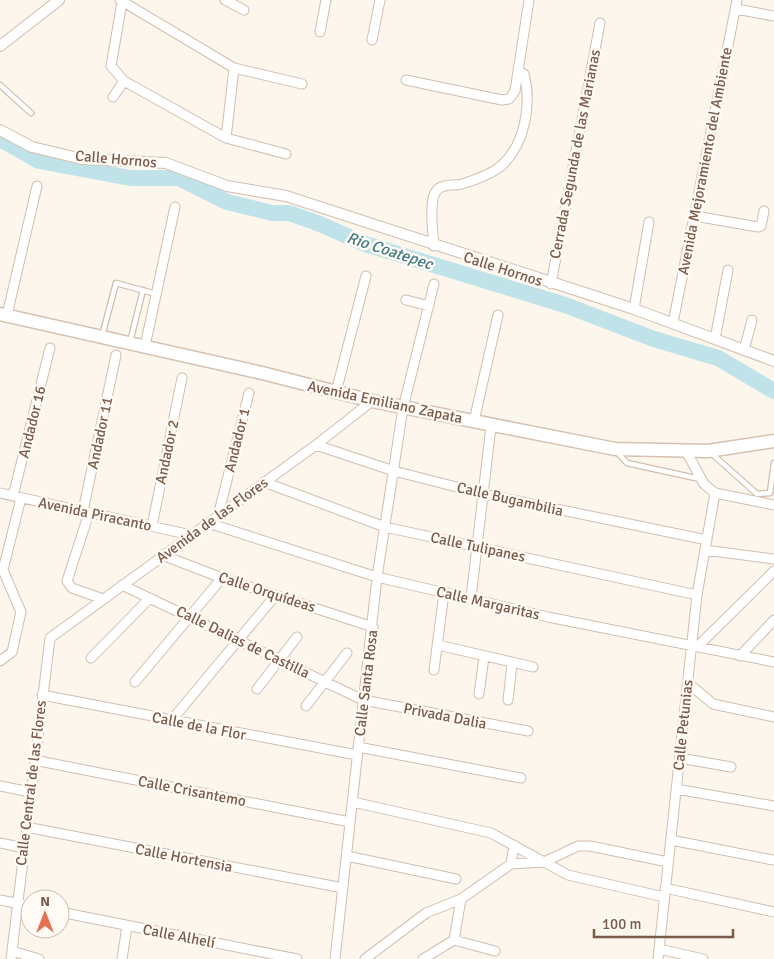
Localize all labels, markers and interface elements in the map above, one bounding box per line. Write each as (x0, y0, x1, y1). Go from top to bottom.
street label: Avenida Mejoramiento del Ambiente (674, 46, 736, 276)
street label: Cerrada Segunda de las Marianas (546, 47, 604, 260)
street label: Calle Hornos (74, 146, 158, 172)
water label: Rio Coatepec (344, 228, 437, 275)
street label: Calle Hornos (461, 248, 545, 290)
street label: Avenida Emiliano Zapata (306, 377, 464, 427)
street label: Andador 16 (14, 384, 50, 460)
street label: Andador 11 (84, 395, 116, 471)
street label: Andador 1 (220, 406, 254, 474)
street label: Andador 2 (151, 418, 183, 486)
street label: Avenida de las Flores (153, 473, 272, 567)
street label: Calle Bugambilia (455, 478, 565, 520)
street label: Avenida Piracanto (37, 493, 154, 535)
street label: Calle Tulipanes (429, 528, 527, 566)
street label: Calle Orquídeas (216, 568, 318, 616)
street label: Calle Margaritas (434, 582, 542, 624)
street label: Calle Dalias de Castilla (173, 602, 313, 682)
street label: Calle Santa Rosa (351, 629, 381, 737)
street label: Calle Petunias (669, 678, 697, 771)
street label: Calle Central de las Flores (12, 699, 50, 867)
street label: Privada Dalia (402, 699, 488, 733)
street label: Calle de la Flor (150, 708, 248, 744)
street label: Calle Crisantemo (137, 772, 248, 810)
street label: Calle Hortensia (134, 840, 234, 876)
north arrow (20, 889, 70, 939)
text: N (40, 893, 50, 910)
scale bar (594, 906, 733, 938)
text: 100 m (602, 915, 642, 933)
street label: Calle Alhelí (141, 920, 217, 952)

